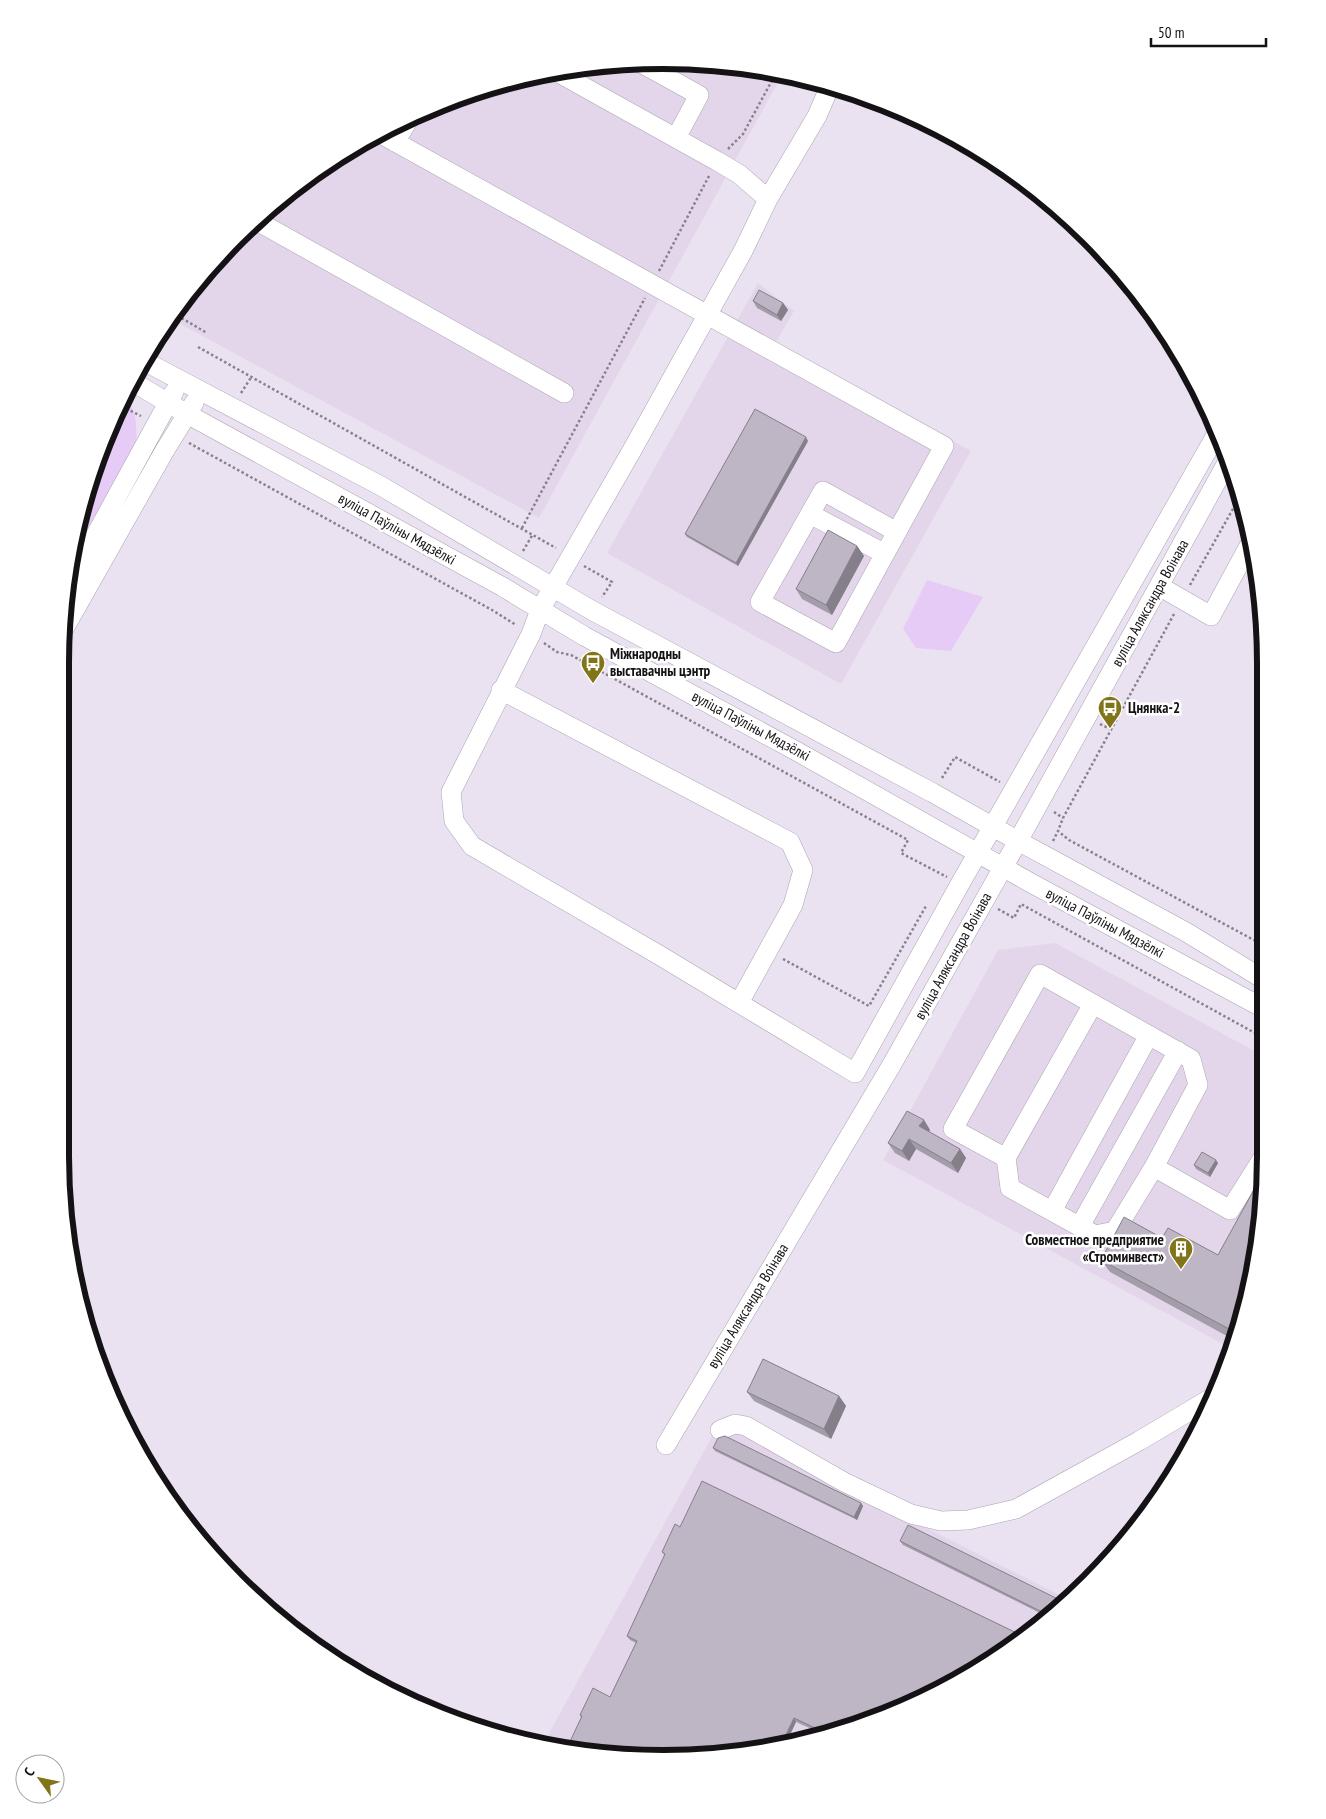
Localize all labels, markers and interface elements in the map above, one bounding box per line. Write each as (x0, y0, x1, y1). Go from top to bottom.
scale bar (1151, 15, 1266, 47)
text: 50 m (1158, 23, 1184, 42)
street label: вуліца Паўліны Мядзёлкі (335, 488, 459, 569)
street label: вуліца Аляксандра Воінава (1107, 536, 1192, 670)
place label: Міжнародны выставачны цэнтр (610, 644, 711, 680)
bus stop icon: Міжнародны выставачны цэнтр (580, 650, 606, 684)
street label: вуліца Паўліны Мядзёлкі (689, 686, 814, 765)
bus stop icon: Цнянка-2 (1097, 695, 1123, 729)
place label: Цнянка-2 (1128, 698, 1180, 717)
street label: вуліца Паўліны Мядзёлкі (1043, 883, 1168, 962)
street label: вуліца Аляксандра Воінава (910, 889, 995, 1023)
place label: Совместное предприятие «Строминвест» (1025, 1230, 1164, 1266)
building icon: Совместное предприятие «Строминвест» (1168, 1236, 1194, 1270)
street label: вуліца Аляксандра Воінава (703, 1240, 792, 1372)
north arrow (15, 1754, 65, 1804)
text: С (20, 1764, 39, 1780)

